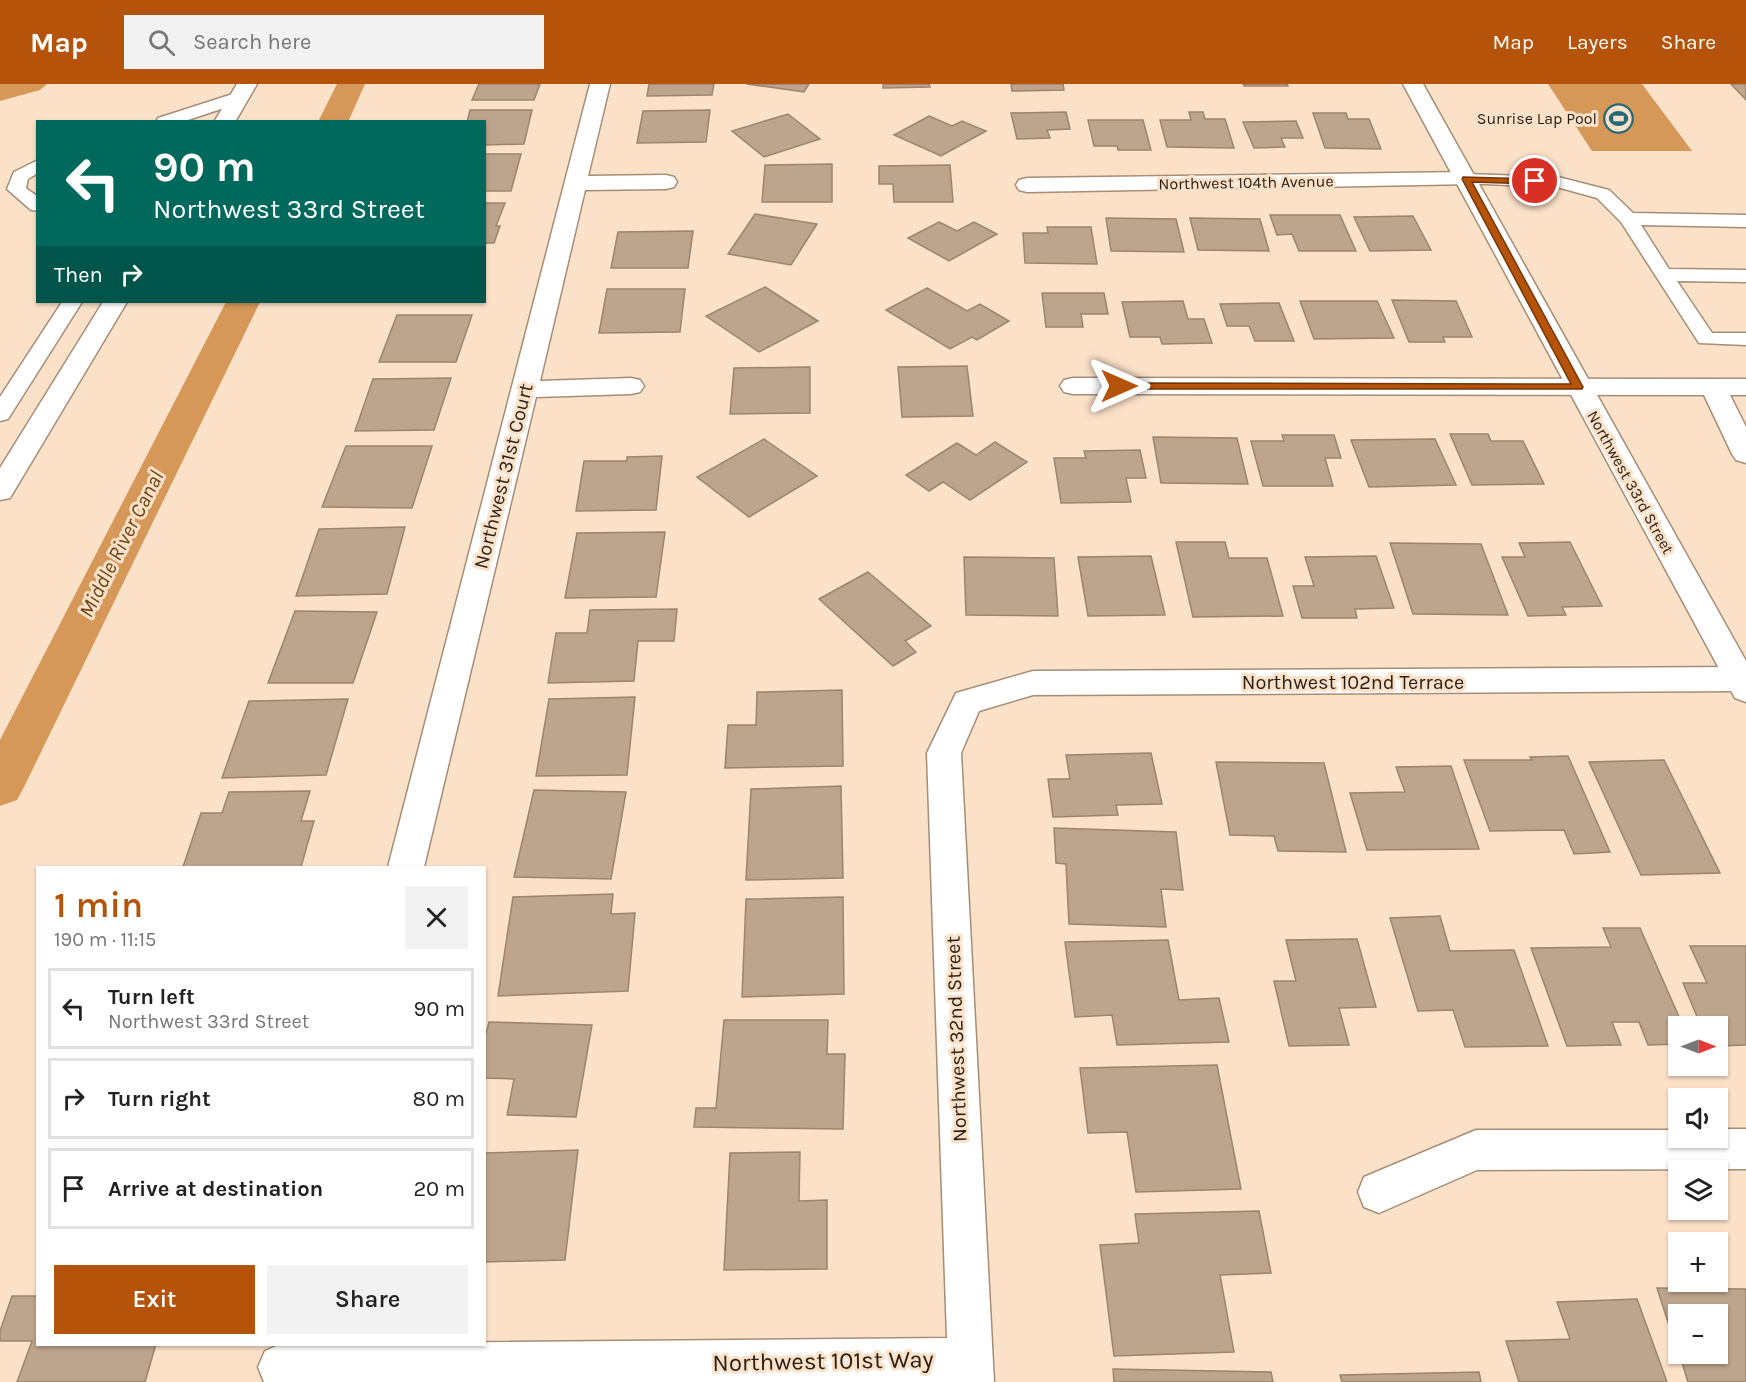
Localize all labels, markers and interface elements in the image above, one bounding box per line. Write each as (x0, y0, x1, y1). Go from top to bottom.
search box (124, 15, 544, 69)
text: Map (30, 26, 88, 59)
icon: search (145, 26, 178, 59)
text: Search here (193, 29, 311, 55)
text: Map (1492, 30, 1534, 54)
text: Layers (1567, 30, 1628, 54)
text: Share (1661, 30, 1716, 54)
sports icon: Sunrise Lap Pool (1602, 102, 1634, 134)
place label: Sunrise Lap Pool (1477, 109, 1597, 128)
text: 90 m (153, 142, 256, 192)
icon: left (54, 144, 132, 222)
pin (1509, 155, 1560, 206)
icon: arrive (1518, 164, 1551, 197)
street label: Northwest 104th Avenue (1158, 171, 1334, 194)
text: Northwest 33rd Street (153, 193, 425, 225)
icon: right (115, 258, 148, 291)
text: Then (54, 262, 103, 288)
position arrow (1087, 354, 1151, 418)
street label: Northwest 31st Court (469, 381, 538, 571)
street label: Northwest 33rd Street (1583, 407, 1678, 557)
water label: Middle River Canal (74, 467, 168, 621)
street label: Northwest 102nd Terrace (1242, 671, 1464, 694)
text: 1 min (54, 884, 143, 926)
button: close (405, 886, 468, 949)
text: 190 m · 11:15 (54, 928, 156, 951)
street label: Northwest 32nd Street (941, 935, 972, 1142)
text: Turn left (108, 984, 195, 1010)
icon: left (57, 992, 90, 1025)
text: 90 m (413, 996, 465, 1022)
text: Northwest 33rd Street (108, 1010, 309, 1033)
north arrow (1668, 1016, 1728, 1076)
map controls (1668, 1016, 1728, 1364)
icon: right (57, 1082, 90, 1115)
text: Turn right (108, 1086, 211, 1112)
text: 80 m (413, 1086, 465, 1112)
button: sound (1668, 1088, 1728, 1148)
button: layers (1668, 1160, 1728, 1220)
icon: arrive (57, 1172, 90, 1205)
text: Arrive at destination (108, 1176, 323, 1202)
text: 20 m (413, 1176, 465, 1202)
button: + (1668, 1232, 1728, 1292)
button: Exit (54, 1265, 255, 1334)
button: Share (267, 1265, 468, 1334)
button: − (1668, 1304, 1728, 1364)
street label: Northwest 101st Way (712, 1345, 934, 1377)

